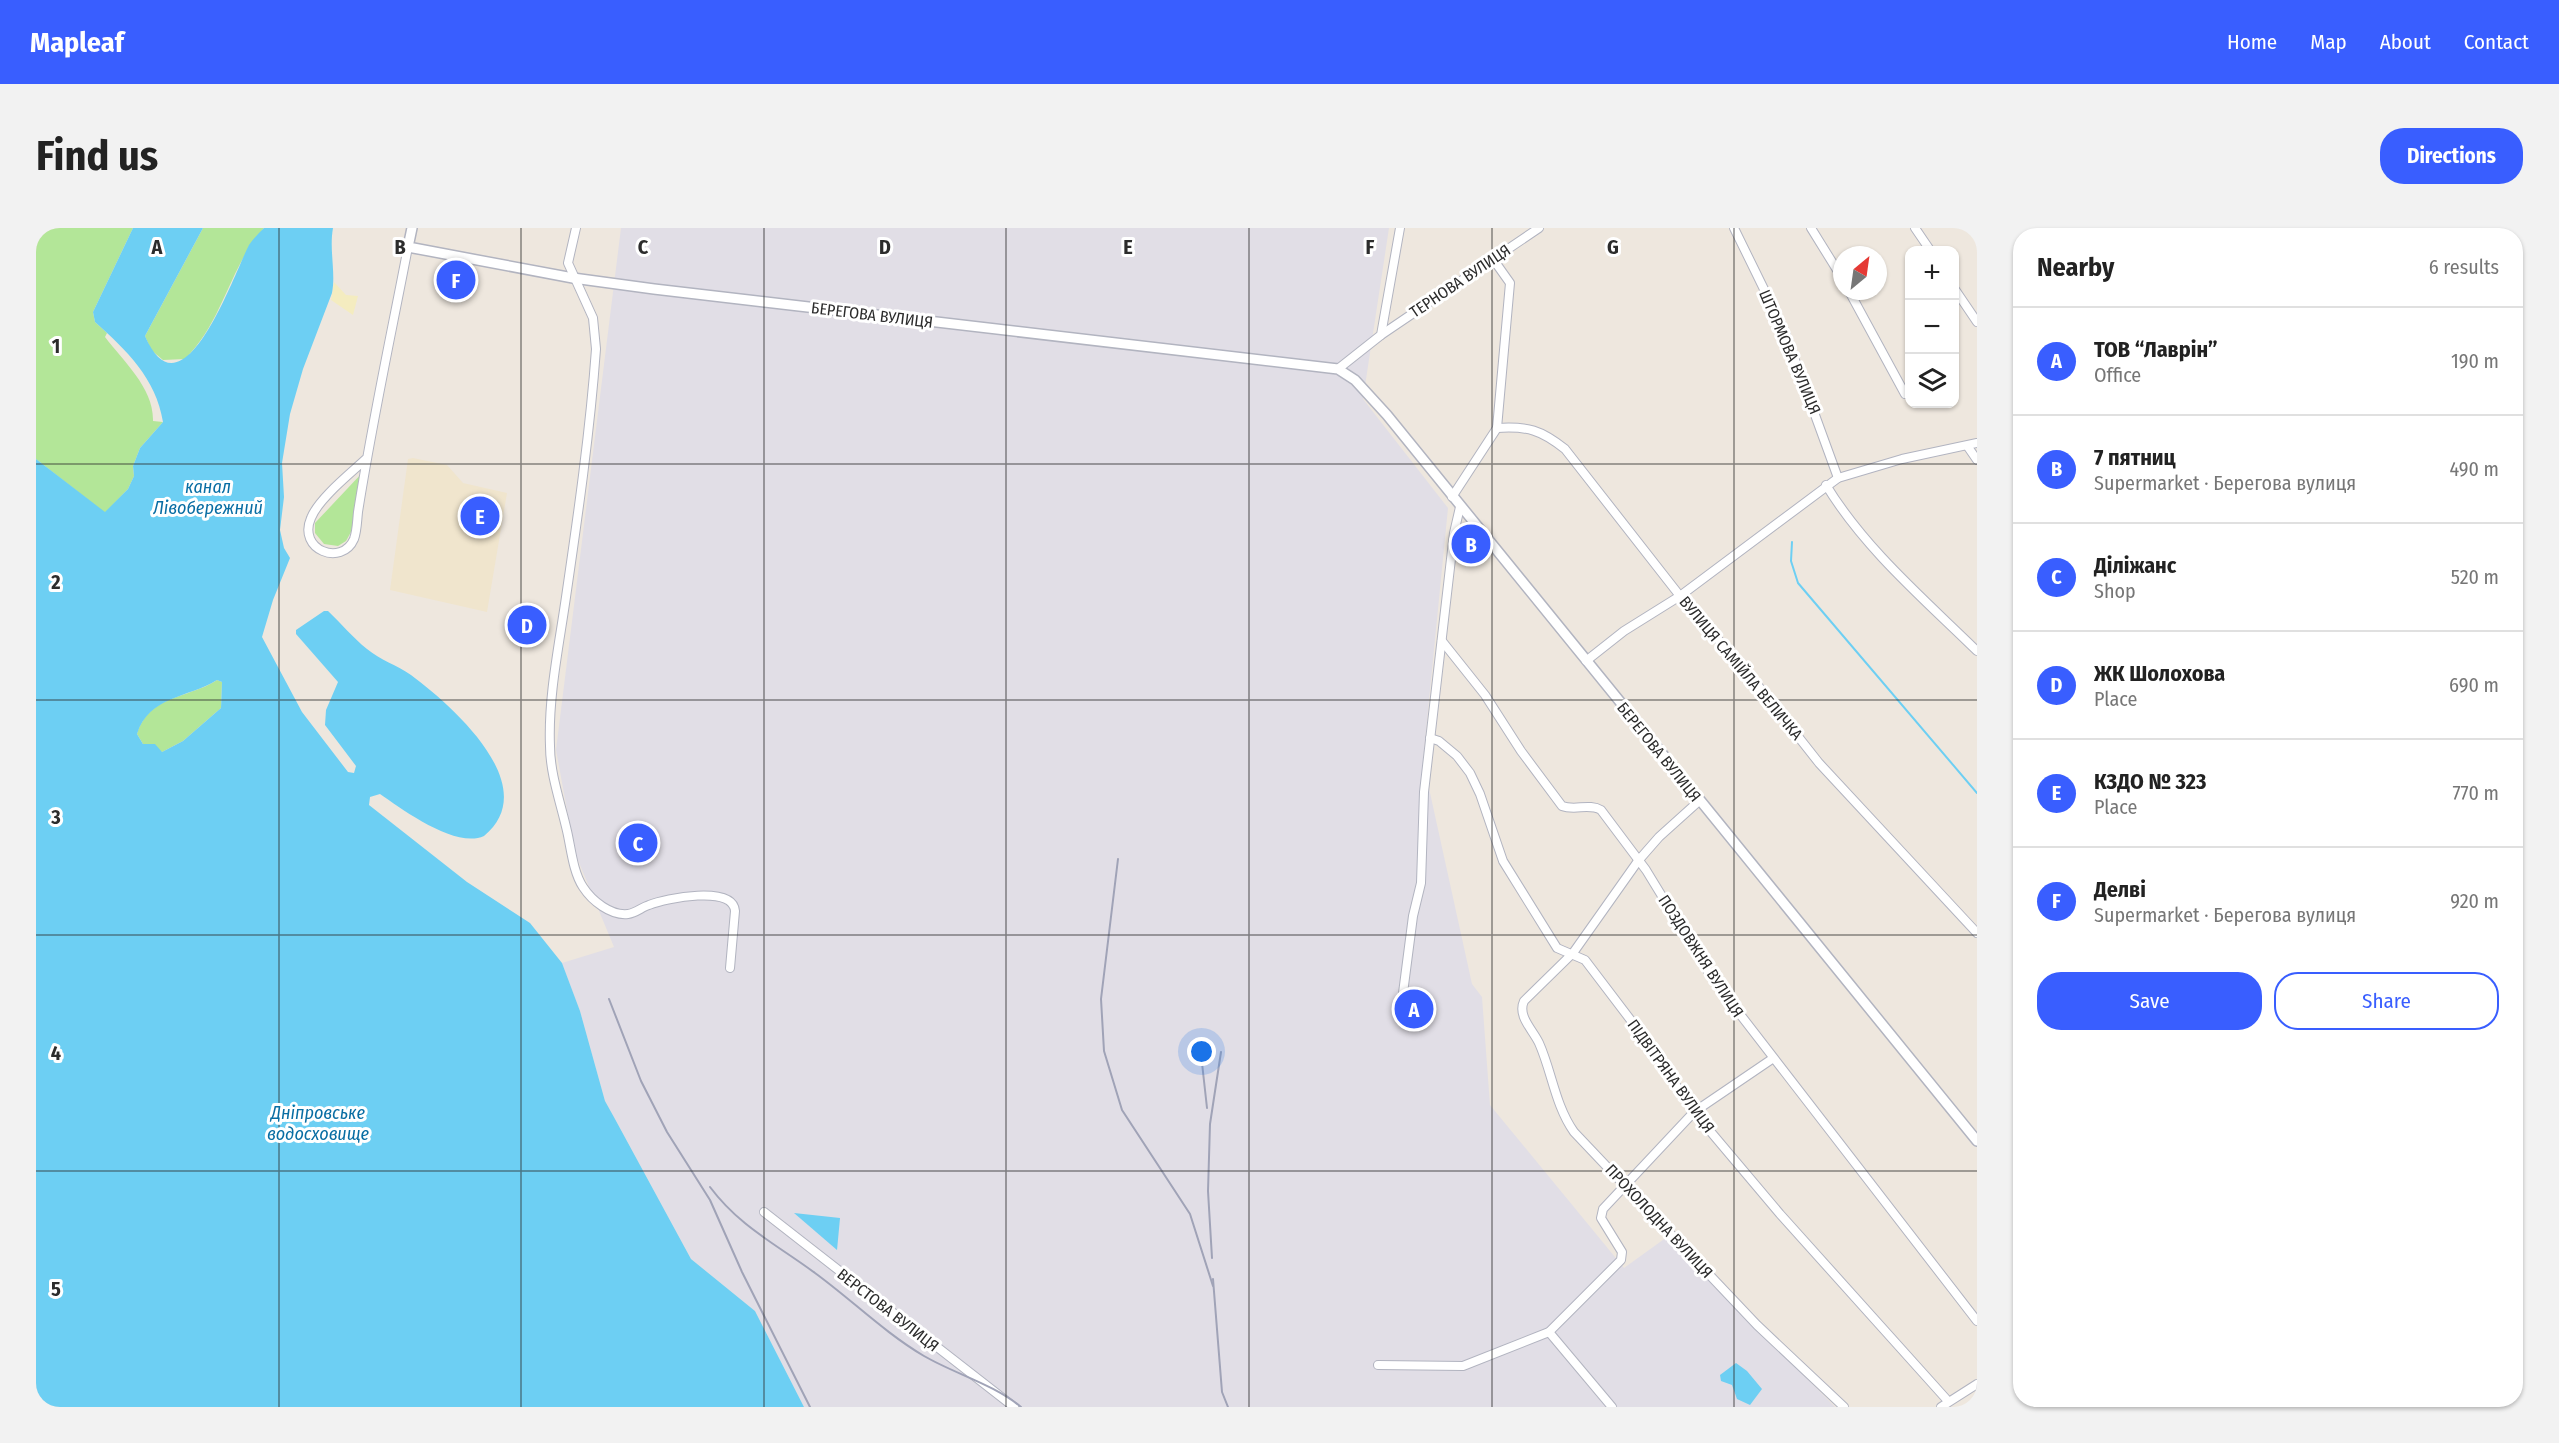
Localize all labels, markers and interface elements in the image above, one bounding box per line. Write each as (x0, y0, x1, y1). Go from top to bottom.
text: Mapleaf (30, 26, 124, 59)
text: Home (2227, 29, 2277, 55)
text: Map (2310, 29, 2347, 55)
text: About (2380, 29, 2431, 55)
text: Contact (2464, 29, 2529, 55)
button: Directions (2380, 128, 2523, 184)
text: Find us (36, 131, 158, 181)
text: A (151, 235, 164, 259)
text: B (394, 235, 406, 259)
text: C (638, 235, 649, 259)
text: D (879, 235, 891, 259)
text: E (1123, 235, 1133, 259)
text: F (1366, 235, 1375, 259)
text: G (1607, 235, 1619, 259)
street label: ТЕРНОВА ВУЛИЦЯ (1406, 240, 1514, 322)
north arrow (1833, 246, 1887, 300)
map controls (1905, 246, 1959, 408)
button: + (1905, 246, 1959, 300)
text: Nearby (2037, 252, 2114, 283)
text: 6 results (2429, 255, 2499, 279)
pin: F (436, 257, 476, 302)
street label: ШТОРМОВА ВУЛИЦЯ (1755, 287, 1825, 417)
street label: БЕРЕГОВА ВУЛИЦЯ (810, 298, 934, 332)
button: − (1905, 300, 1959, 354)
text: 1 (52, 334, 60, 358)
text: ТОВ “Лаврін” (2094, 336, 2218, 363)
text: A (2051, 349, 2062, 373)
text: 190 m (2451, 349, 2499, 373)
button: layers (1905, 354, 1959, 408)
text: Office (2094, 363, 2141, 387)
text: 7 пятниц (2094, 444, 2176, 471)
text: B (2051, 457, 2062, 481)
text: 490 m (2449, 457, 2499, 481)
text: Supermarket · Берегова вулиця (2094, 471, 2356, 495)
water label: канал Лівобережний (152, 476, 263, 519)
pin: E (460, 494, 500, 538)
pin: B (1452, 522, 1490, 566)
text: Діліжанс (2094, 552, 2176, 579)
text: C (2051, 565, 2062, 589)
text: 520 m (2451, 565, 2499, 589)
text: 2 (50, 570, 61, 594)
text: Shop (2094, 579, 2136, 603)
street label: ВУЛИЦЯ САМІЙЛА ВЕЛИЧКА (1675, 592, 1807, 744)
pin: D (508, 602, 546, 648)
text: ЖК Шолохова (2094, 660, 2225, 687)
text: D (2051, 673, 2062, 697)
text: 690 m (2449, 673, 2499, 697)
text: Place (2094, 687, 2137, 711)
street label: БЕРЕГОВА ВУЛИЦЯ (1613, 698, 1705, 806)
text: КЗДО № 323 (2094, 768, 2206, 795)
text: E (2052, 781, 2061, 805)
text: 770 m (2452, 781, 2499, 805)
text: Place (2094, 795, 2137, 819)
text: 3 (50, 805, 61, 829)
pin: C (618, 820, 658, 866)
text: Делві (2094, 876, 2146, 903)
text: F (2052, 889, 2061, 913)
text: 920 m (2450, 889, 2499, 913)
street label: ПОЗДОВЖНЯ ВУЛИЦЯ (1654, 891, 1748, 1021)
text: Supermarket · Берегова вулиця (2094, 903, 2356, 927)
button: Save (2037, 972, 2262, 1030)
button: Share (2274, 972, 2499, 1030)
pin: A (1394, 986, 1434, 1032)
street label: ПІДВІТРЯНА ВУЛИЦЯ (1624, 1016, 1718, 1136)
your location (1187, 1037, 1216, 1066)
text: 4 (51, 1041, 61, 1065)
water label: Дніпровське водосховище (267, 1102, 369, 1145)
street label: ПРОХОЛОДНА ВУЛИЦЯ (1601, 1160, 1717, 1282)
street label: ВЕРСТОВА ВУЛИЦЯ (833, 1264, 943, 1356)
text: 5 (51, 1277, 61, 1301)

